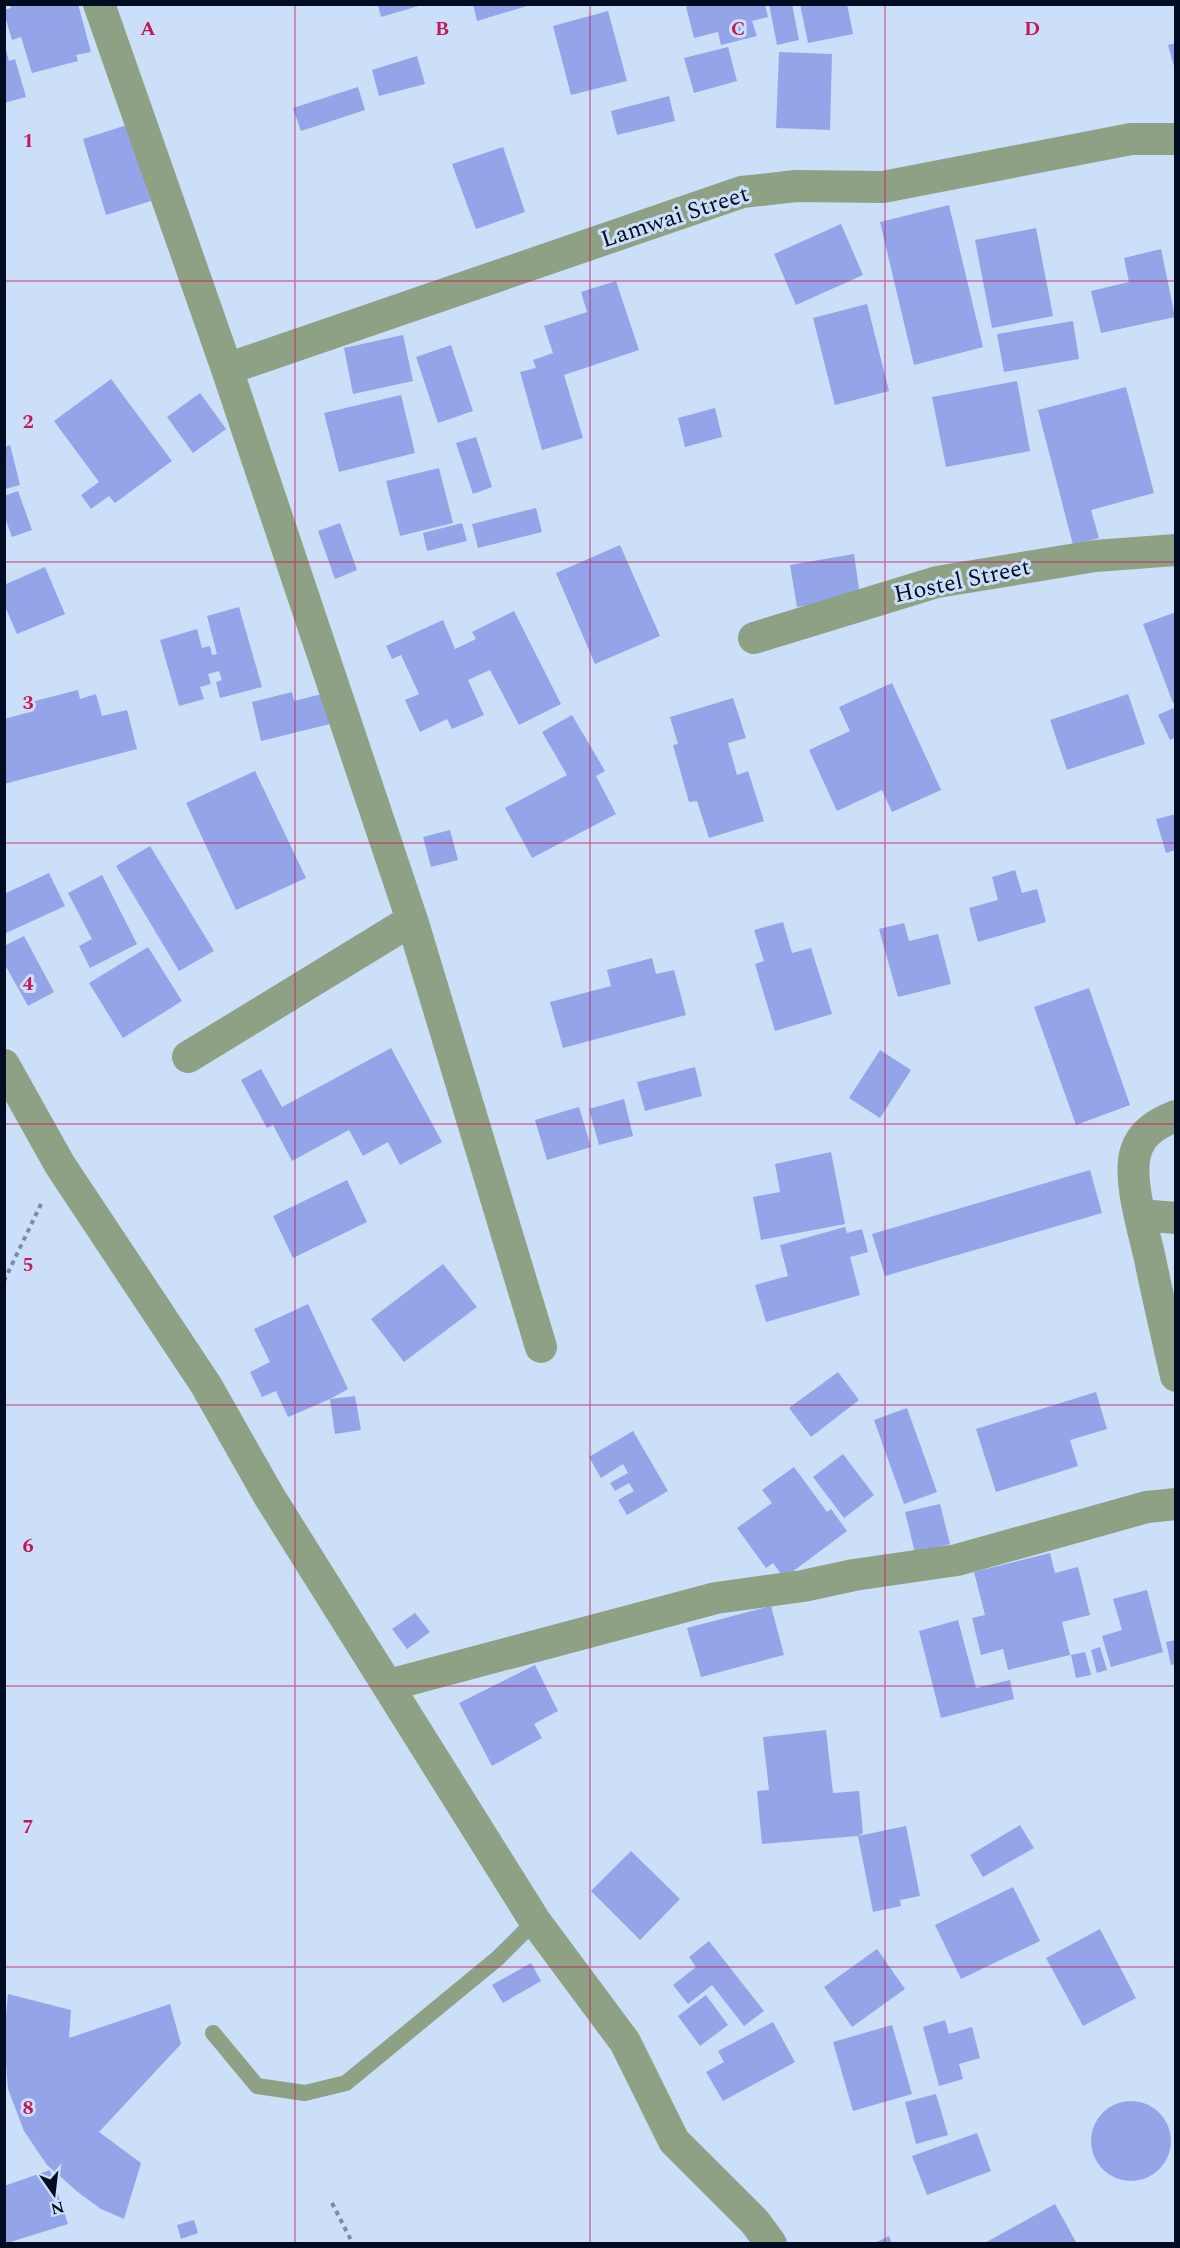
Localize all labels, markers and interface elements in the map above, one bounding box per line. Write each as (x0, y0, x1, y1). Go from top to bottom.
text: A (140, 14, 156, 44)
text: B (435, 14, 449, 44)
text: C (731, 14, 745, 44)
text: D (1024, 14, 1040, 44)
text: 1 (22, 126, 34, 156)
street label: Lamwai Street (596, 176, 754, 258)
text: 2 (22, 407, 34, 437)
street label: Hostel Street (890, 549, 1034, 613)
text: 3 (22, 688, 34, 718)
text: 4 (22, 969, 34, 999)
text: 5 (22, 1250, 34, 1280)
text: 6 (22, 1531, 34, 1561)
text: 7 (22, 1812, 34, 1842)
text: 8 (22, 2093, 34, 2123)
north arrow (24, 2164, 84, 2224)
text: N (48, 2194, 67, 2221)

